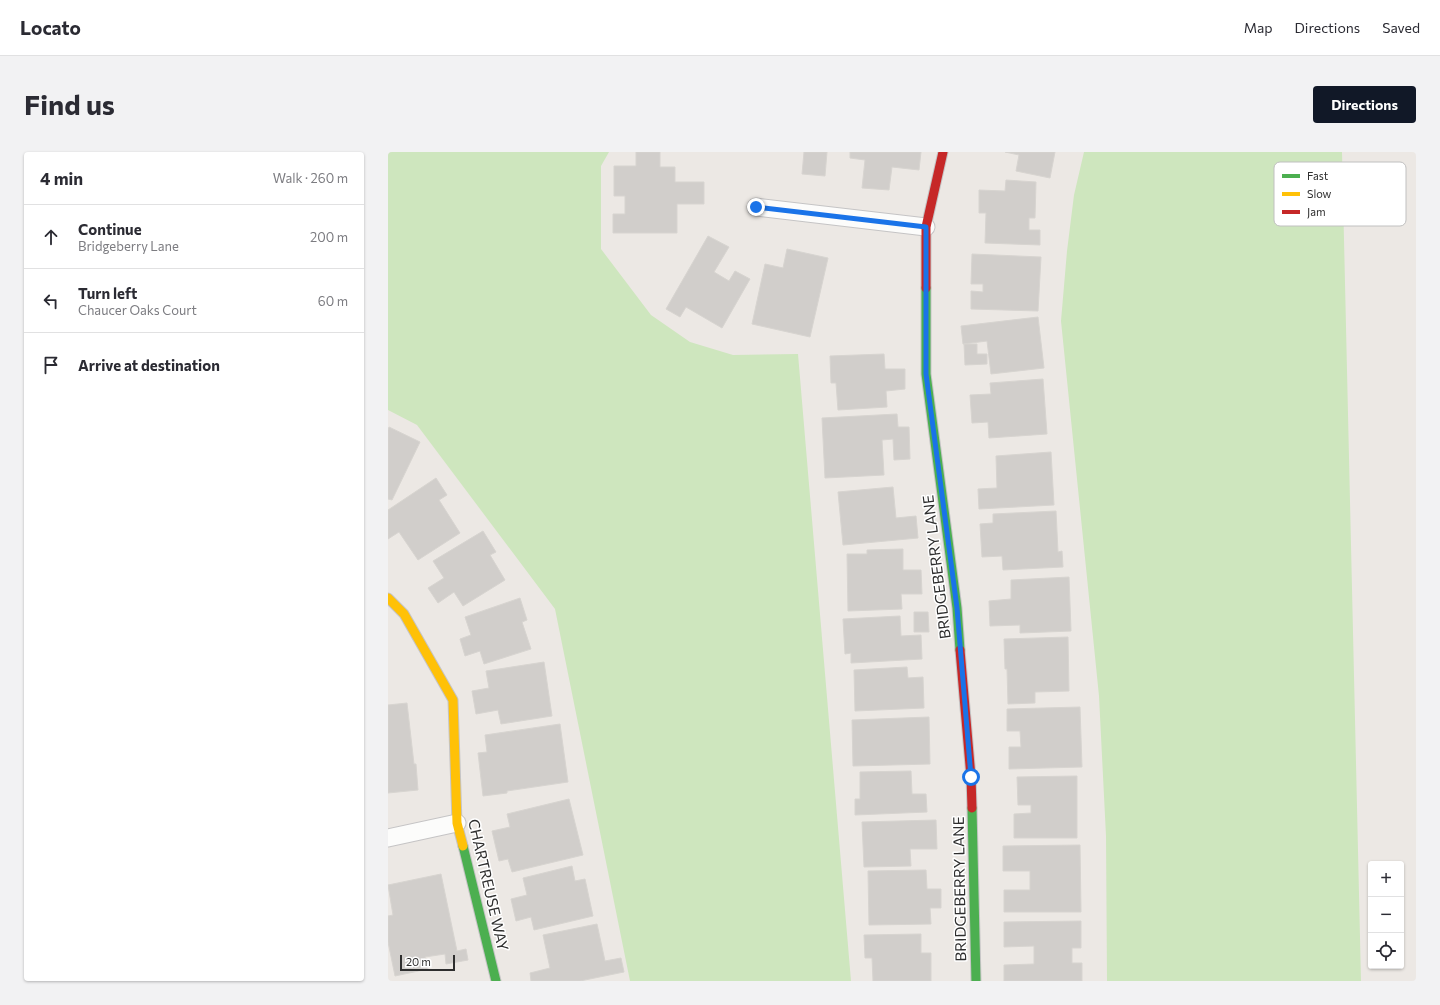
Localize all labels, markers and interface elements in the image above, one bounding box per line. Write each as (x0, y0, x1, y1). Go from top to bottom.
text: Locato (20, 16, 81, 39)
text: Map (1244, 19, 1273, 36)
text: Directions (1295, 19, 1360, 36)
text: Saved (1382, 19, 1420, 36)
button: Directions (1313, 86, 1416, 123)
text: Find us (24, 87, 115, 121)
legend (1274, 162, 1406, 226)
text: 4 min (40, 168, 83, 189)
text: Fast (1307, 169, 1329, 182)
text: Walk · 260 m (273, 170, 348, 186)
text: Slow (1307, 187, 1332, 200)
route end (747, 198, 765, 216)
text: Jam (1307, 205, 1326, 219)
text: Continue (78, 220, 142, 238)
icon: ahead (40, 226, 62, 248)
text: 200 m (310, 229, 348, 245)
text: Bridgeberry Lane (78, 238, 179, 254)
text: Turn left (78, 284, 137, 302)
icon: left (40, 290, 62, 312)
text: 60 m (318, 293, 348, 309)
text: Chaucer Oaks Court (78, 302, 197, 318)
icon: arrive (40, 354, 62, 376)
text: Arrive at destination (78, 356, 220, 374)
street label: BRIDGEBERRY LANE (918, 494, 954, 640)
route start (962, 768, 980, 786)
street label: BRIDGEBERRY LANE (949, 816, 969, 962)
street label: CHARTREUSE WAY (465, 817, 513, 953)
map controls (1368, 861, 1404, 969)
button: + (1368, 861, 1404, 897)
button: − (1368, 897, 1404, 933)
button: locate (1368, 933, 1404, 969)
scale bar (400, 953, 455, 972)
text: 20 m (406, 955, 431, 968)

